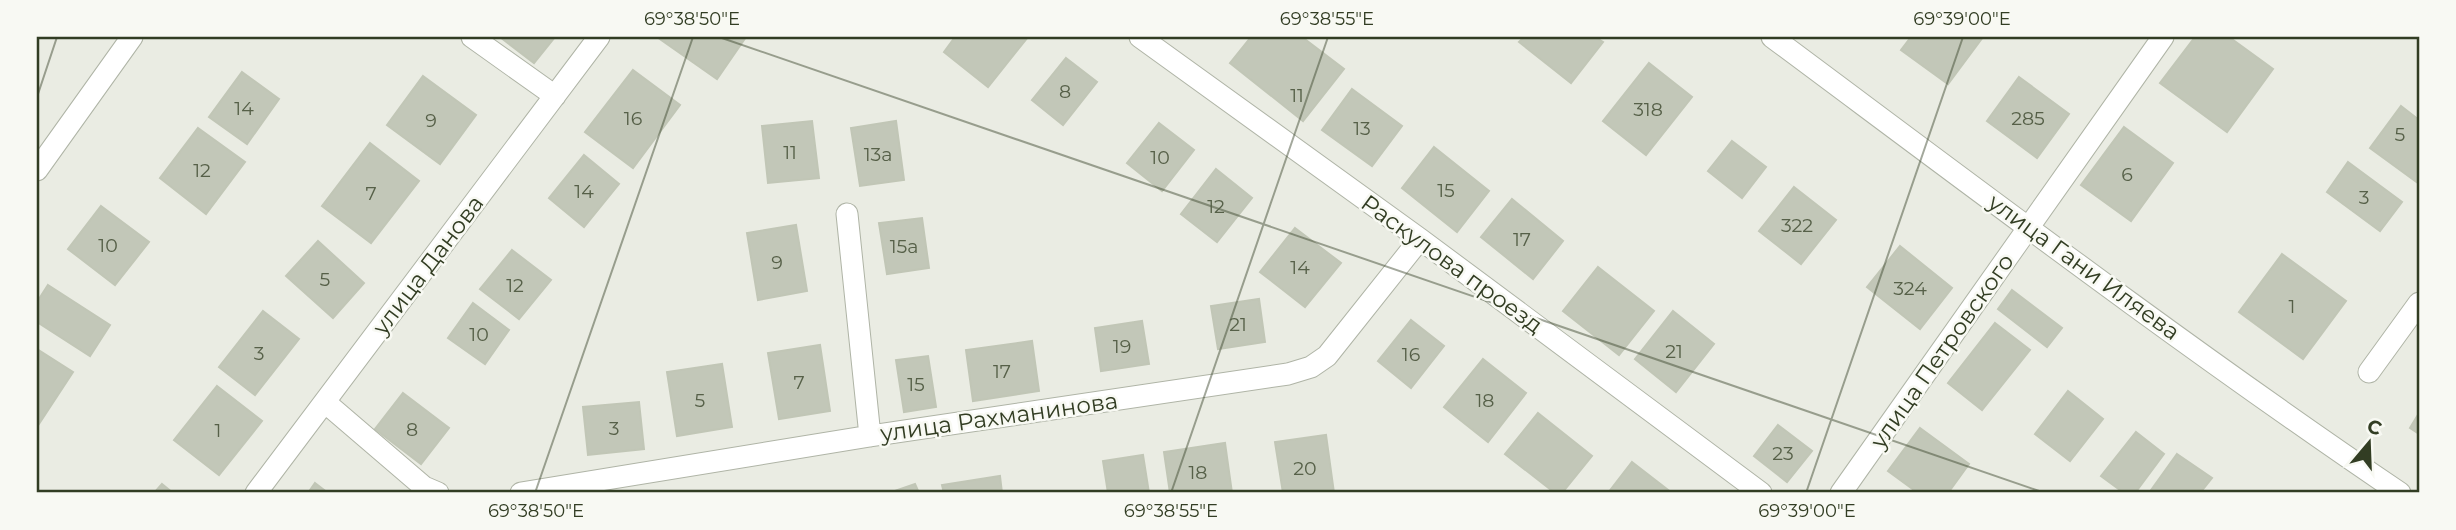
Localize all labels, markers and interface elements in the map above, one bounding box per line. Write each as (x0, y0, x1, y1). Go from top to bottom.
text: 69°38'50"E (644, 8, 740, 30)
text: 69°38'55"E (1280, 8, 1374, 30)
text: 69°39'00"E (1913, 8, 2011, 30)
house number: 8 (1059, 80, 1071, 103)
house number: 11 (1290, 84, 1304, 107)
house number: 14 (234, 97, 254, 120)
house number: 318 (1633, 98, 1663, 121)
house number: 16 (624, 107, 642, 130)
house number: 285 (2011, 107, 2045, 130)
house number: 9 (425, 109, 437, 132)
house number: 13 (1353, 117, 1371, 140)
house number: 5 (2395, 123, 2406, 146)
house number: 11 (783, 141, 797, 164)
house number: 13а (864, 143, 892, 166)
house number: 10 (1150, 146, 1170, 169)
house number: 12 (193, 159, 211, 182)
house number: 6 (2121, 163, 2133, 186)
house number: 15 (1437, 179, 1455, 202)
house number: 14 (574, 180, 594, 203)
house number: 7 (365, 182, 377, 205)
house number: 3 (2359, 186, 2369, 209)
street label: улица Гани Иляева (1982, 187, 2185, 346)
street label: Раскулова проезд (1356, 189, 1548, 339)
street label: улица Данова (366, 190, 489, 341)
house number: 12 (1207, 195, 1225, 218)
house number: 322 (1781, 214, 1813, 237)
house number: 17 (1513, 228, 1531, 251)
house number: 10 (98, 234, 118, 257)
house number: 15а (890, 235, 918, 258)
street label: улица Петровского (1864, 248, 2020, 455)
house number: 9 (771, 251, 783, 274)
house number: 14 (1290, 256, 1310, 279)
house number: 5 (320, 268, 331, 291)
house number: 12 (506, 274, 524, 297)
house number: 324 (1893, 277, 1927, 300)
house number: 1 (2289, 295, 2295, 318)
house number: 21 (1229, 313, 1247, 336)
house number: 10 (469, 323, 489, 346)
house number: 19 (1113, 335, 1131, 358)
house number: 21 (1665, 340, 1683, 363)
house number: 3 (254, 342, 264, 365)
house number: 16 (1402, 343, 1420, 366)
house number: 17 (993, 360, 1011, 383)
house number: 7 (793, 371, 805, 394)
house number: 15 (907, 373, 925, 396)
street label: улица Рахманинова (877, 386, 1120, 448)
house number: 5 (695, 389, 706, 412)
house number: 18 (1476, 389, 1494, 412)
north arrow (2334, 407, 2404, 477)
text: С (2364, 414, 2385, 441)
house number: 3 (609, 417, 619, 440)
house number: 8 (406, 418, 418, 441)
house number: 1 (215, 419, 221, 442)
house number: 23 (1772, 442, 1794, 465)
house number: 20 (1293, 457, 1317, 480)
house number: 18 (1189, 461, 1207, 484)
text: 69°38'50"E (488, 500, 584, 522)
text: 69°38'55"E (1124, 500, 1218, 522)
text: 69°39'00"E (1758, 500, 1856, 522)

